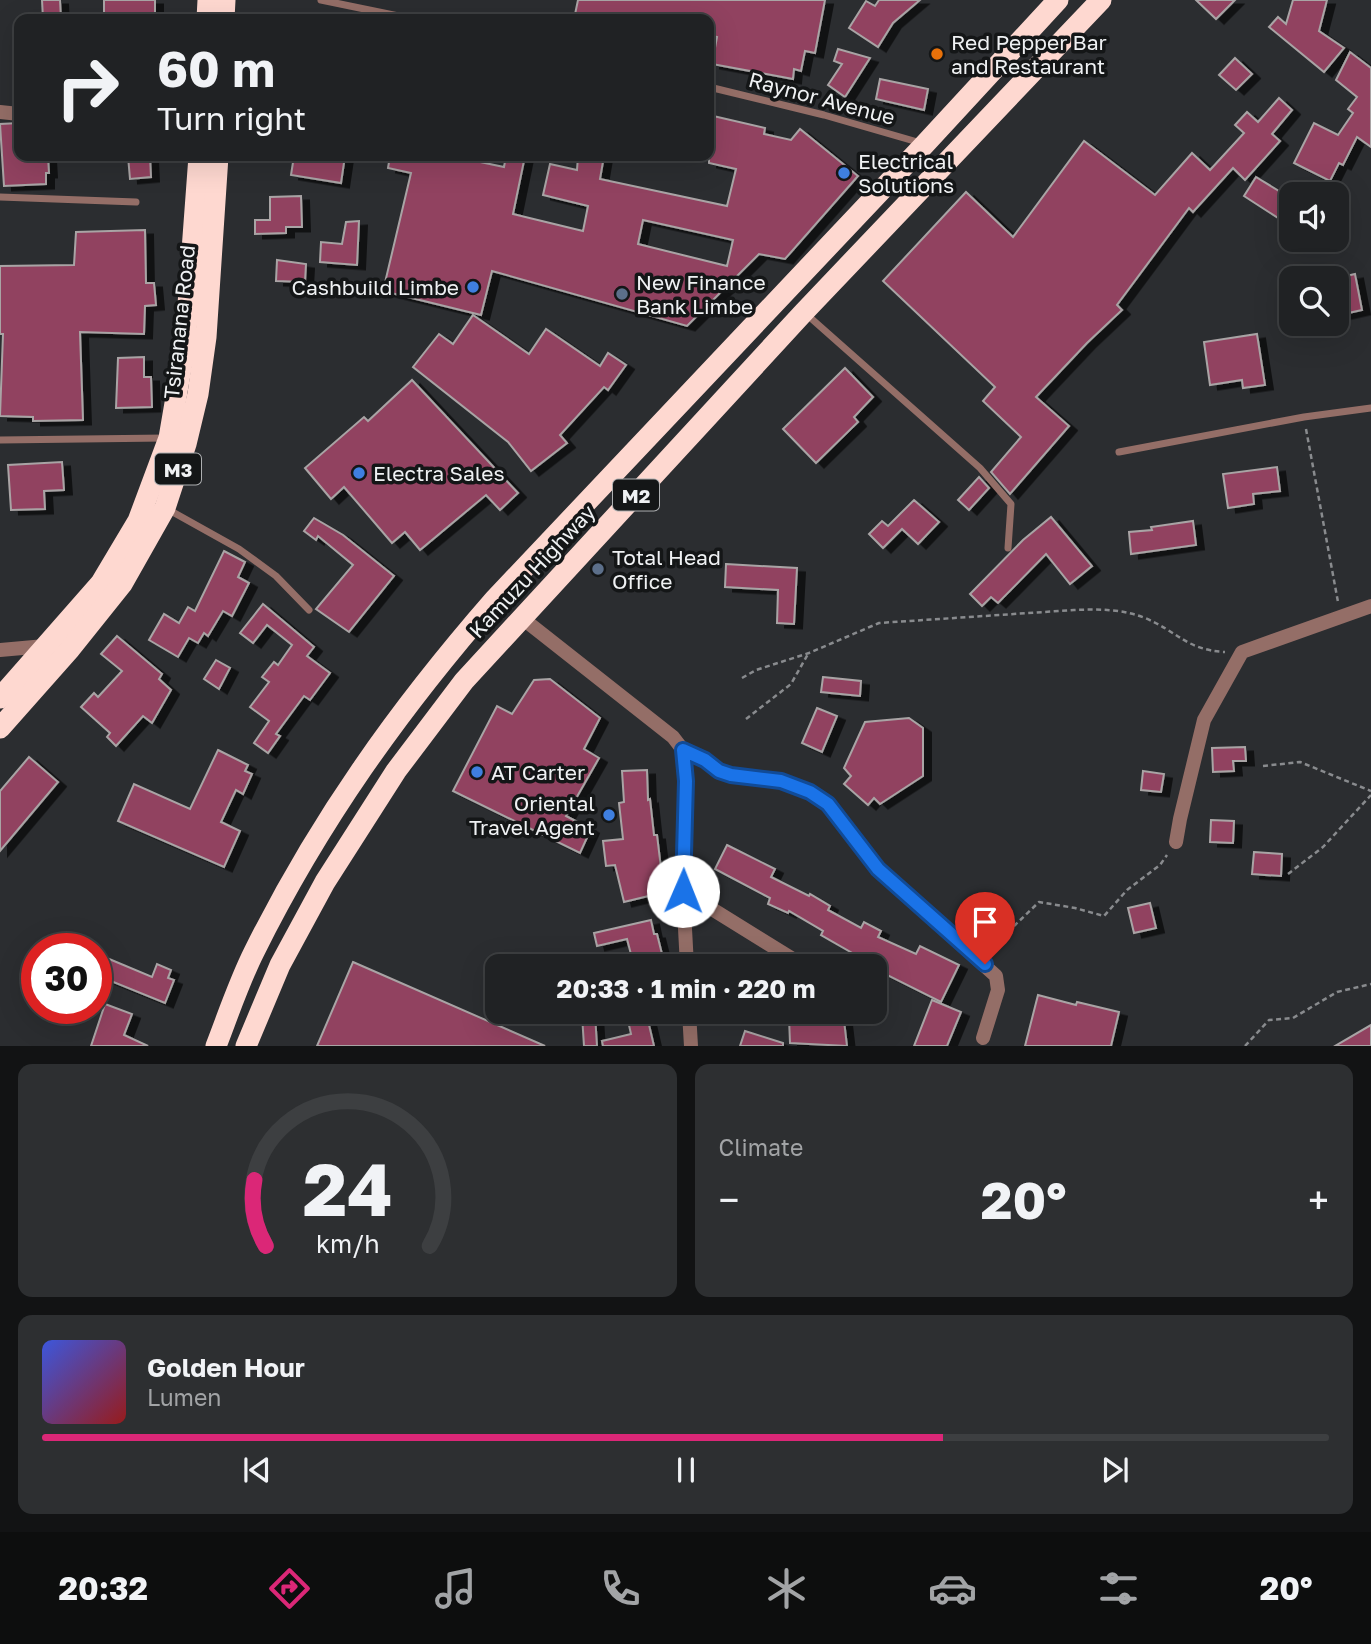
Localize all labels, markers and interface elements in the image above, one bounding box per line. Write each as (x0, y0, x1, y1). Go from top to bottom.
place label: Red Pepper Bar and Restaurant (951, 29, 1107, 79)
text: 60 m (157, 39, 275, 98)
icon: right (42, 42, 133, 133)
marker: Red Pepper Bar and Restaurant (929, 46, 945, 62)
street label: Raynor Avenue (746, 66, 898, 130)
text: Turn right (157, 99, 306, 137)
place label: Electrical Solutions (858, 148, 954, 198)
marker: Electrical Solutions (836, 165, 852, 181)
map controls (1279, 182, 1349, 336)
button: sound (1279, 182, 1349, 252)
street label: Tsiranana Road (158, 244, 200, 400)
button: search (1279, 266, 1349, 336)
place label: New Finance Bank Limbe (636, 269, 766, 319)
place label: Cashbuild Limbe (292, 274, 459, 300)
marker: Cashbuild Limbe (465, 279, 481, 295)
marker: New Finance Bank Limbe (614, 286, 630, 302)
road number: M3 (155, 454, 201, 484)
place label: Electra Sales (373, 460, 505, 486)
marker: Electra Sales (351, 465, 367, 481)
road number: M2 (613, 480, 659, 510)
street label: Kamuzu Highway (463, 499, 601, 643)
place label: Total Head Office (612, 544, 721, 594)
marker: Total Head Office (590, 561, 606, 577)
place label: AT Carter (491, 759, 585, 785)
marker: AT Carter (469, 764, 485, 780)
place label: Oriental Travel Agent (469, 790, 595, 840)
marker: Oriental Travel Agent (601, 807, 617, 823)
position arrow (646, 854, 720, 928)
pin (955, 892, 1015, 964)
icon: arrive (966, 903, 1004, 941)
speed limit sign: 30 (21, 933, 112, 1024)
text: 20:33 · 1 min · 220 m (557, 973, 815, 1004)
text: Climate (719, 1133, 803, 1161)
text: 24 (302, 1146, 392, 1233)
text: 20° (981, 1168, 1067, 1230)
text: − (719, 1177, 739, 1222)
text: + (1308, 1177, 1329, 1222)
text: km/h (315, 1228, 379, 1259)
text: Golden Hour (147, 1352, 305, 1383)
text: Lumen (147, 1383, 221, 1411)
icon: previous (238, 1451, 276, 1489)
icon: pause (667, 1451, 705, 1489)
icon: next (1096, 1451, 1134, 1489)
icon: directions (265, 1564, 314, 1613)
icon: music (431, 1564, 480, 1613)
icon: phone (596, 1564, 645, 1613)
icon: climate (762, 1564, 811, 1613)
icon: car (928, 1564, 977, 1613)
icon: filters (1094, 1564, 1143, 1613)
text: 20:32 (58, 1569, 148, 1607)
text: 20° (1260, 1569, 1313, 1607)

